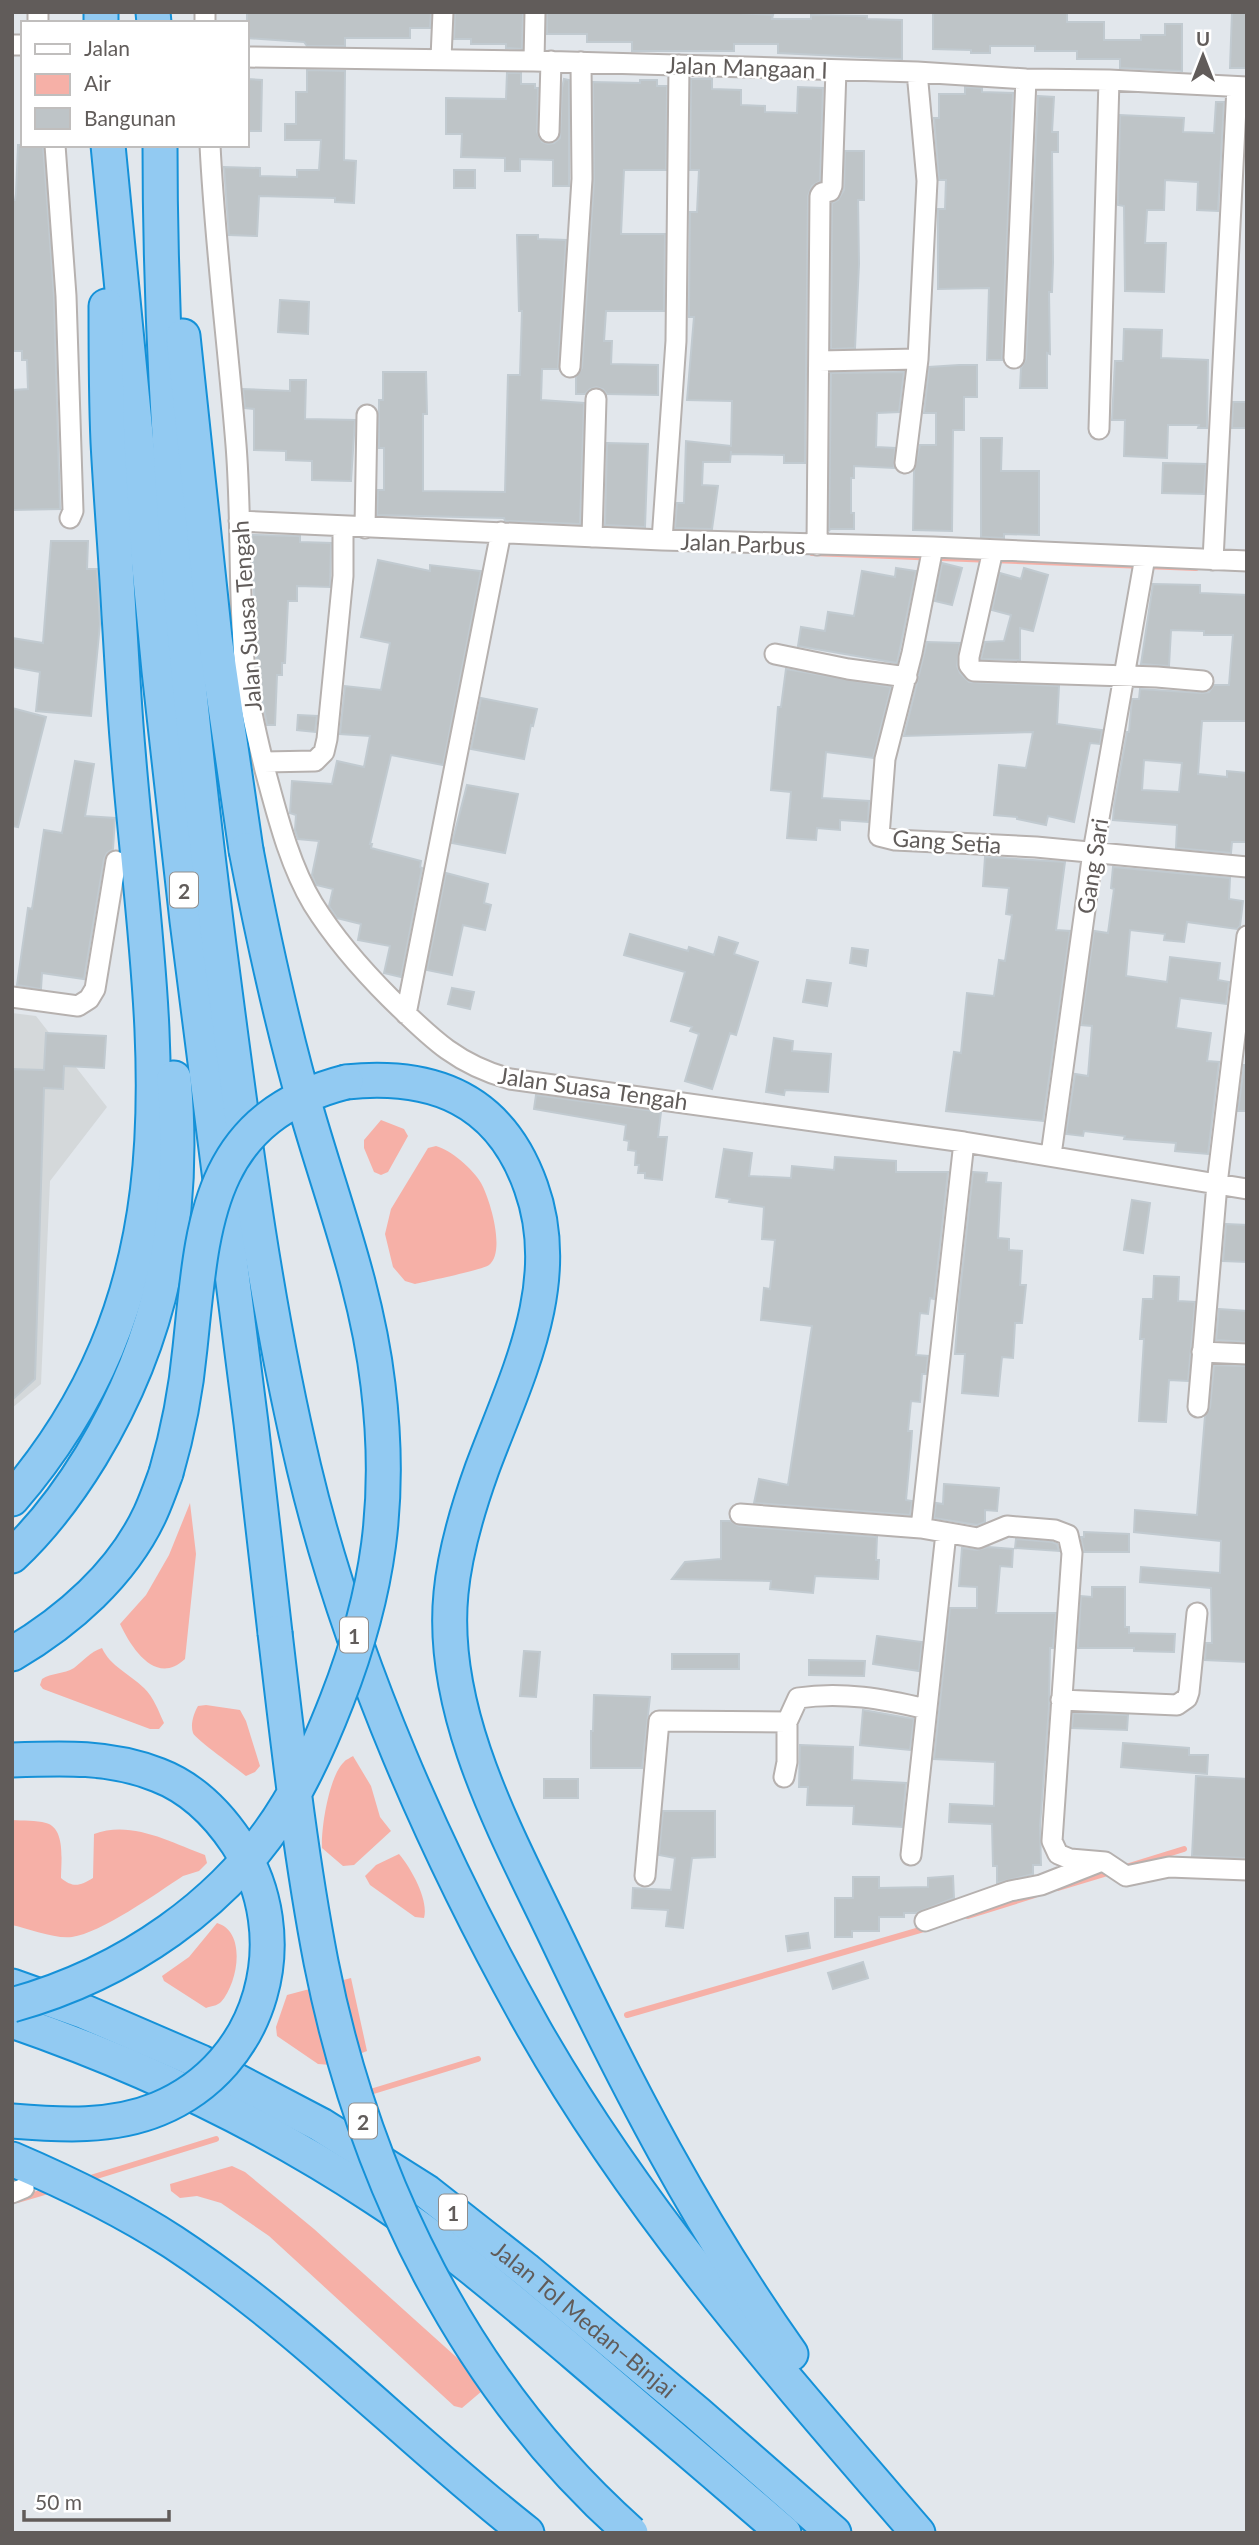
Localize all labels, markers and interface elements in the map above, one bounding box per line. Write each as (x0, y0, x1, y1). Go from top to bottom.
legend (21, 21, 248, 147)
north arrow (1168, 21, 1238, 91)
text: U (1196, 27, 1210, 50)
text: Jalan (84, 35, 130, 60)
street label: Jalan Mangaan I (666, 50, 828, 84)
text: Air (84, 70, 111, 95)
text: Bangunan (84, 105, 176, 130)
street label: Jalan Suasa Tengah (225, 520, 267, 712)
street label: Jalan Parbus (680, 527, 806, 559)
street label: Gang Sari (1071, 816, 1113, 916)
street label: Gang Setia (892, 823, 1002, 859)
road number: 2 (170, 872, 198, 908)
street label: Jalan Suasa Tengah (496, 1061, 690, 1115)
road number: 1 (340, 1618, 368, 1652)
road number: 2 (349, 2104, 377, 2138)
road number: 1 (439, 2194, 467, 2230)
street label: Jalan Tol Medan–Binjai (487, 2235, 682, 2403)
scale bar (24, 2478, 170, 2522)
text: 50 m (35, 2489, 82, 2514)

